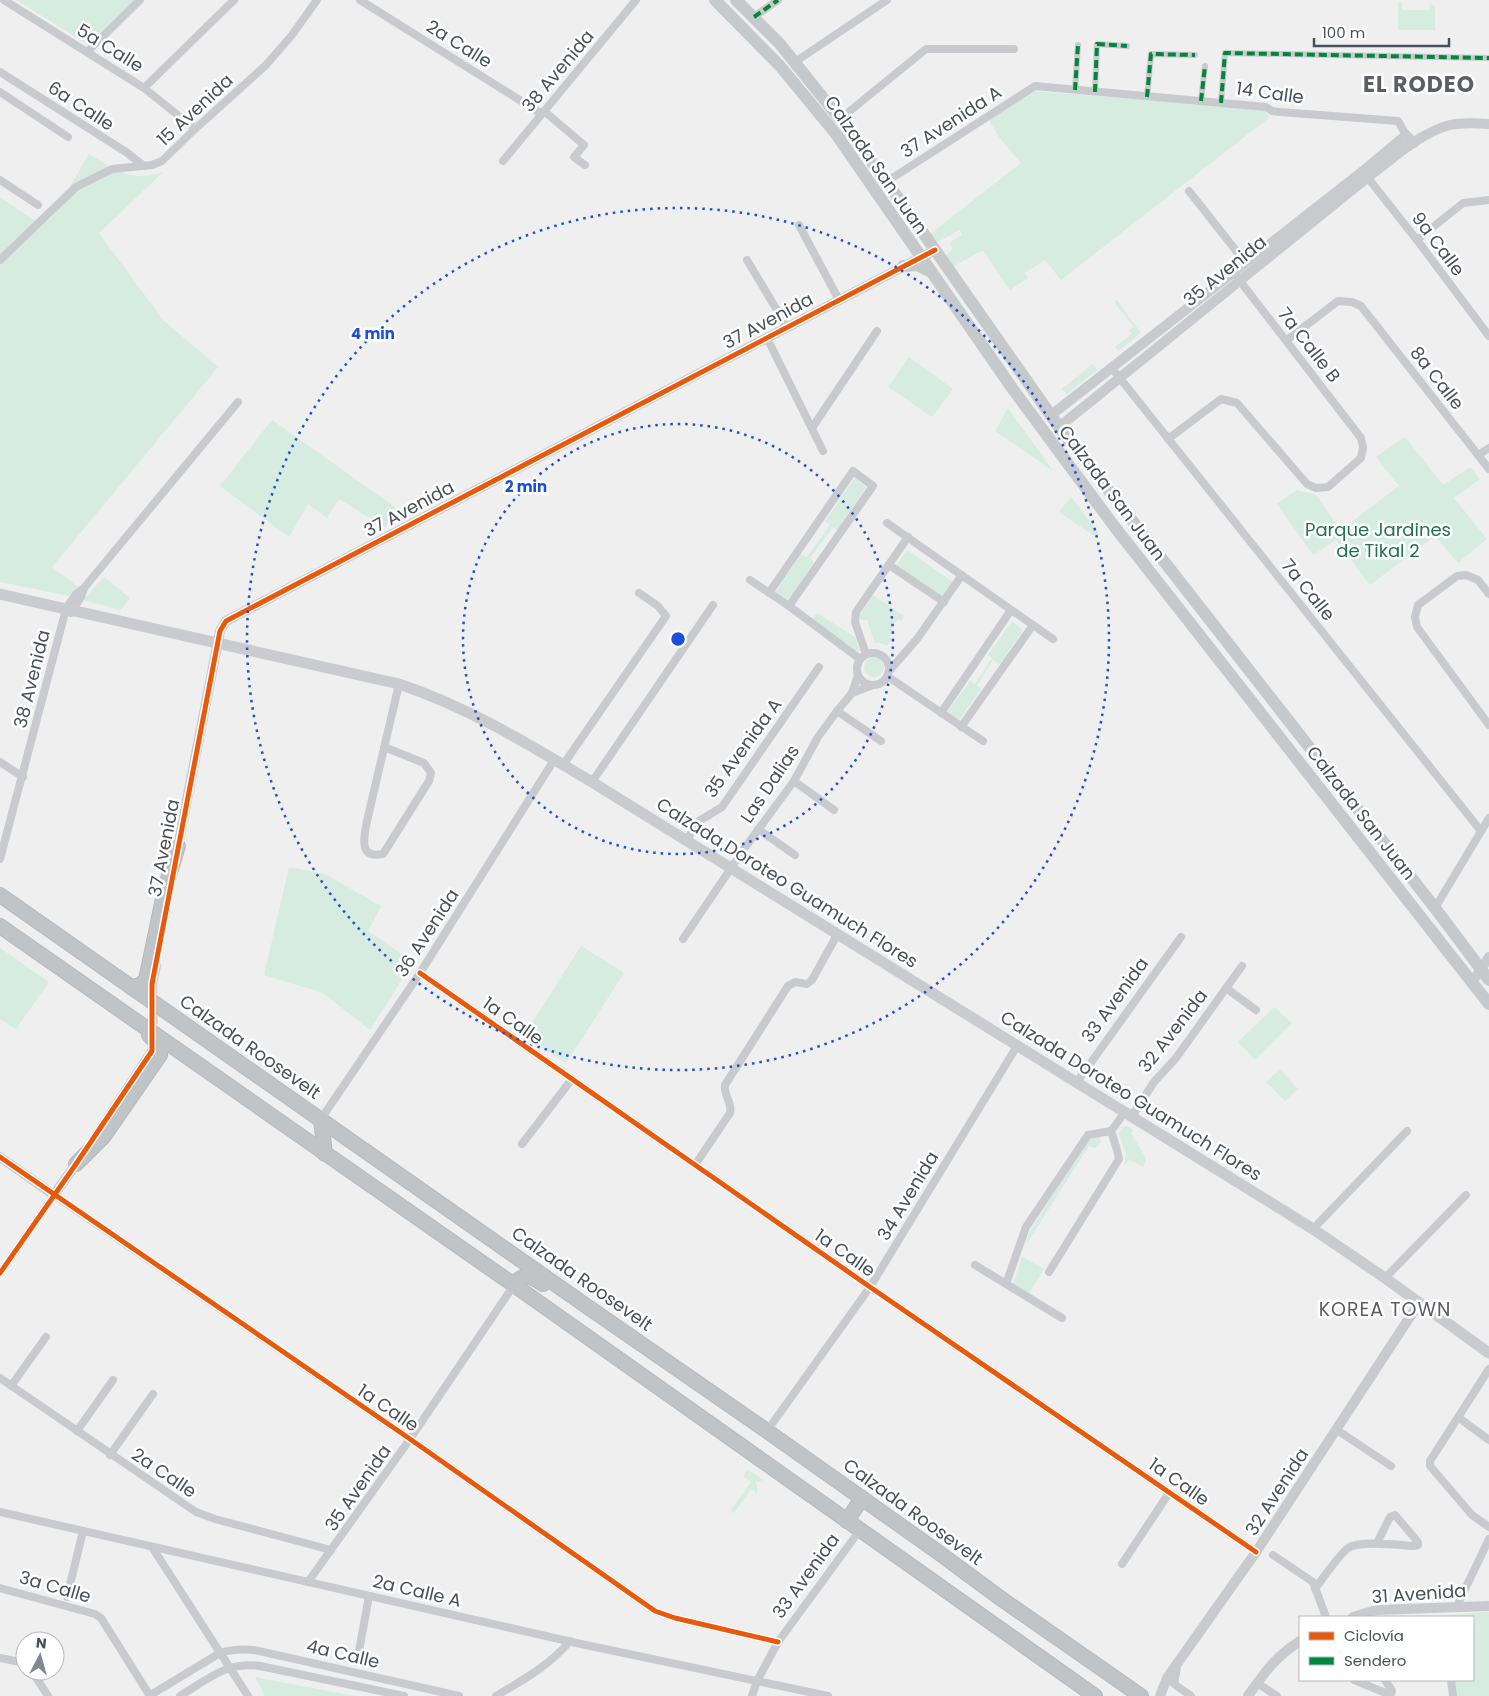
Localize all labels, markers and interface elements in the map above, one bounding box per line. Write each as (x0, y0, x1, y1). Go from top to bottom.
street label: 2a Calle (422, 14, 497, 74)
scale bar (1314, 15, 1449, 47)
street label: 5a Calle (72, 17, 148, 78)
text: 100 m (1322, 22, 1365, 43)
street label: 38 Avenida (516, 24, 599, 117)
street label: 15 Avenida (151, 68, 238, 151)
district label: EL RODEO (1363, 69, 1475, 100)
street label: 6a Calle (43, 75, 119, 136)
street label: 14 Calle (1235, 75, 1305, 110)
street label: 37 Avenida A (895, 80, 1006, 164)
street label: Calzada San Juan (819, 90, 934, 239)
street label: 9a Calle (1406, 206, 1471, 281)
street label: 35 Avenida (1178, 229, 1272, 312)
street label: 37 Avenida (718, 286, 817, 355)
street label: 7a Calle B (1272, 302, 1347, 387)
text: 4 min (351, 323, 395, 344)
street label: 8a Calle (1405, 341, 1470, 415)
street label: Calzada San Juan (1053, 420, 1172, 566)
street label: 37 Avenida (359, 474, 458, 543)
text: 2 min (505, 476, 547, 497)
park label: Parque Jardines de Tikal 2 (1305, 517, 1451, 563)
street label: 7a Calle (1276, 553, 1341, 626)
street label: 38 Avenida (7, 627, 56, 731)
centre of rings (669, 630, 687, 648)
street label: 35 Avenida A (698, 693, 787, 803)
street label: Las Dalias (734, 740, 805, 828)
street label: Calzada San Juan (1301, 740, 1422, 885)
street label: Calzada Doroteo Guamuch Flores (652, 791, 923, 974)
street label: 37 Avenida (142, 797, 185, 899)
street label: 36 Avenida (389, 884, 464, 982)
street label: 33 Avenida (1075, 952, 1154, 1047)
street label: 32 Avenida (1132, 984, 1213, 1078)
street label: Calzada Roosevelt (175, 989, 326, 1105)
street label: 1a Calle (478, 991, 549, 1051)
street label: Calzada Doroteo Guamuch Flores (996, 1004, 1267, 1187)
street label: 34 Avenida (871, 1146, 944, 1245)
street label: Calzada Roosevelt (507, 1221, 658, 1337)
street label: 1a Calle (810, 1223, 881, 1283)
district label: KOREA TOWN (1319, 1296, 1451, 1323)
street label: 1a Calle (353, 1378, 424, 1437)
street label: 35 Avenida (319, 1439, 397, 1536)
street label: 2a Calle (127, 1442, 202, 1503)
street label: 32 Avenida (1239, 1443, 1314, 1540)
street label: Calzada Roosevelt (838, 1452, 988, 1571)
street label: 1a Calle (1144, 1452, 1215, 1512)
street label: 33 Avenida (766, 1528, 845, 1623)
street label: 3a Calle (16, 1564, 94, 1609)
street label: 2a Calle A (370, 1568, 464, 1613)
street label: 31 Avenida (1371, 1578, 1467, 1609)
legend (1299, 1616, 1474, 1681)
text: Ciclovía (1344, 1625, 1404, 1646)
north arrow (15, 1631, 65, 1681)
text: N (35, 1633, 48, 1654)
street label: 4a Calle (304, 1633, 382, 1674)
text: Sendero (1344, 1650, 1406, 1671)

